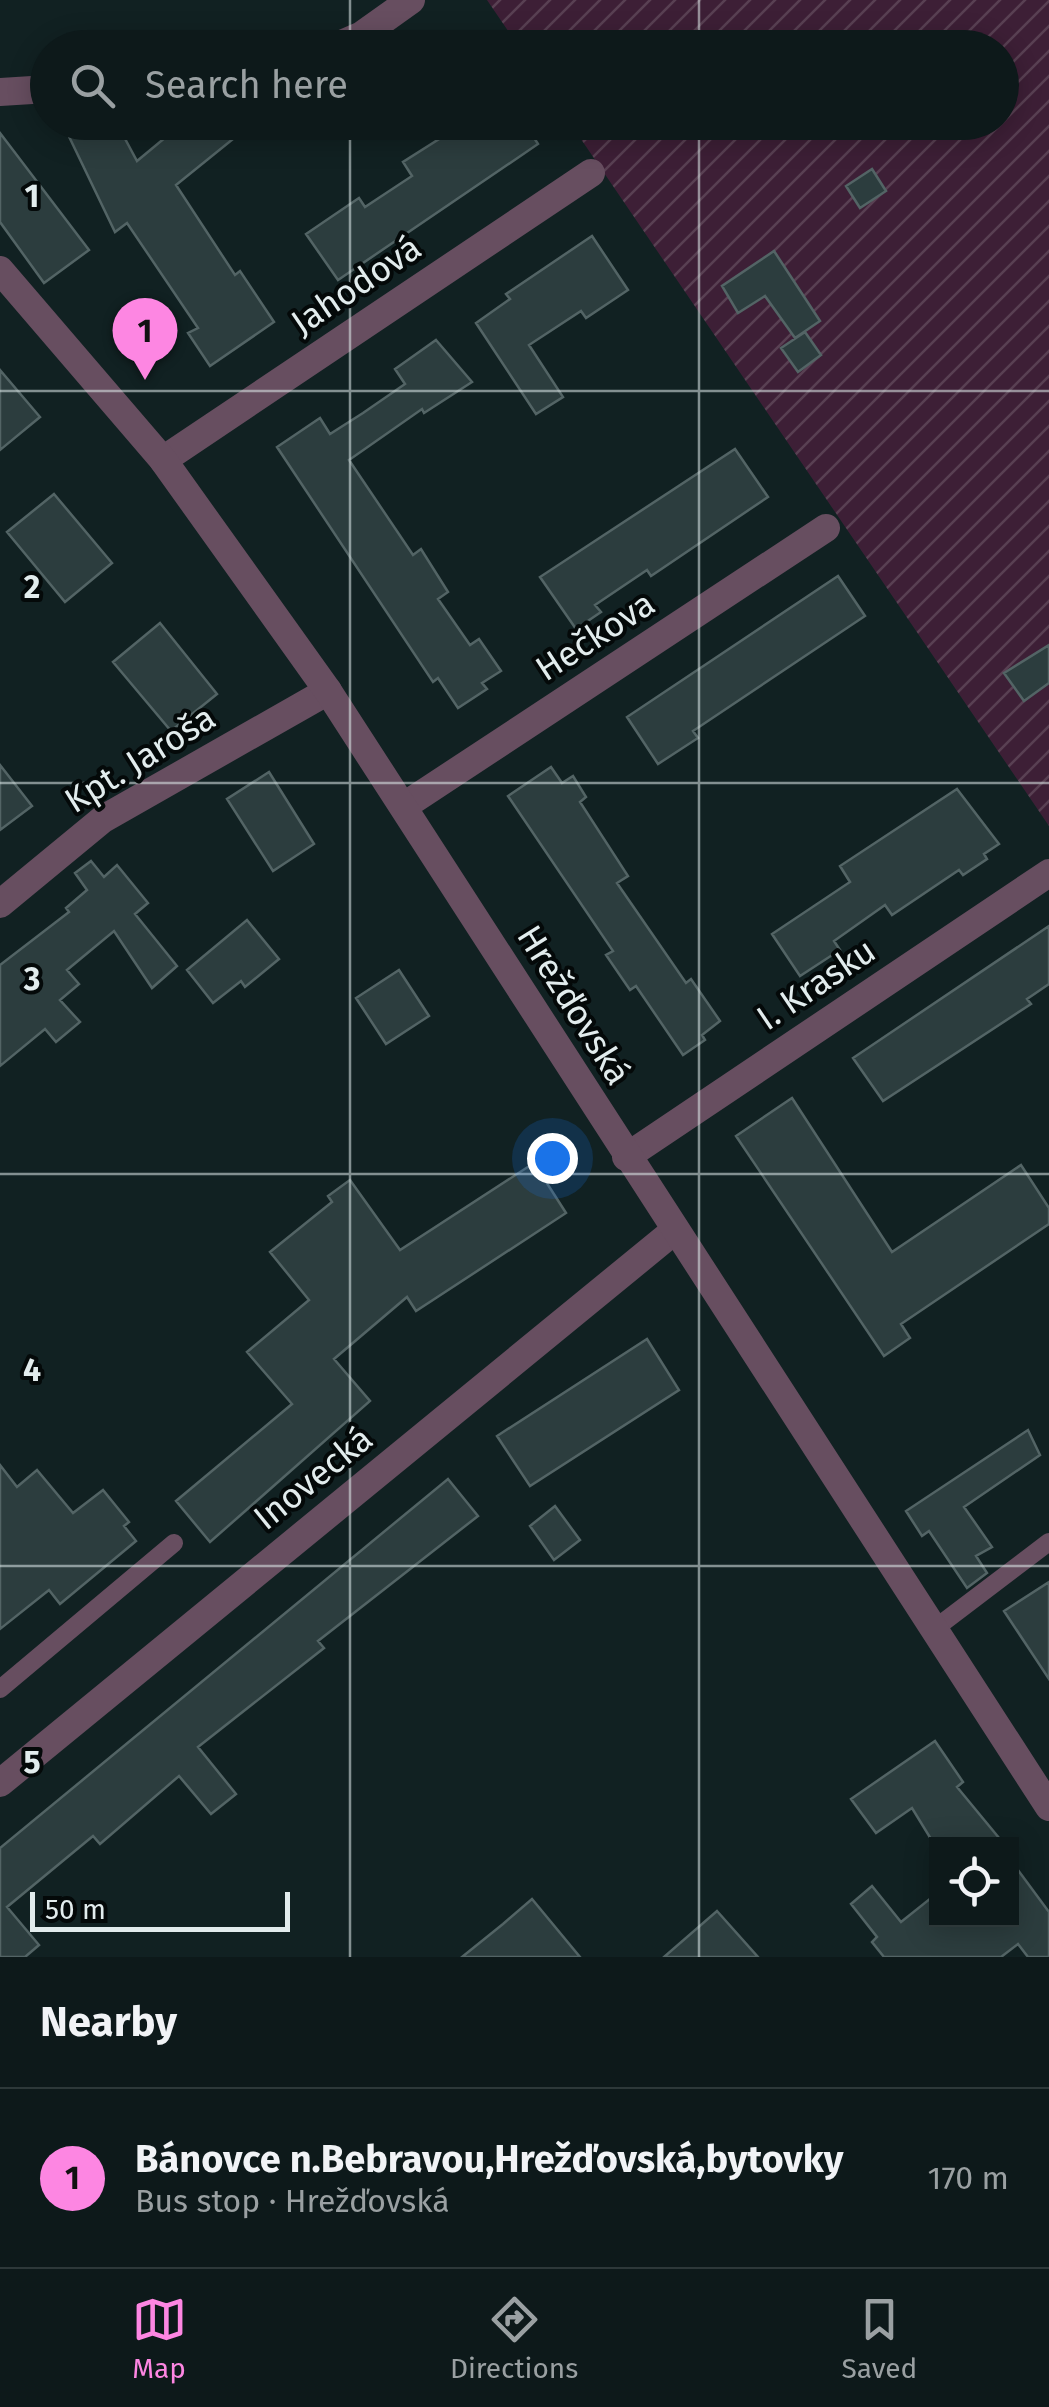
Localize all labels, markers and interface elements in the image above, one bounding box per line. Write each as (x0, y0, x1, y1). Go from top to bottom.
search box (30, 30, 1019, 140)
icon: search (65, 58, 120, 113)
text: Search here (145, 62, 348, 108)
text: 1 (25, 177, 39, 215)
street label: Jahodová (283, 226, 429, 344)
pin: 1 (112, 298, 178, 380)
text: 2 (24, 568, 40, 606)
street label: Hečkova (528, 582, 662, 690)
street label: Kpt. Jaroša (57, 696, 223, 822)
street label: Hrežďovská (508, 917, 640, 1093)
street label: I. Krasku (749, 929, 883, 1039)
text: 3 (23, 960, 40, 998)
your location (527, 1133, 578, 1184)
text: 4 (23, 1351, 41, 1389)
street label: Inovecká (245, 1417, 381, 1539)
text: 5 (23, 1743, 41, 1781)
map controls (929, 1837, 1019, 1927)
button: locate (929, 1837, 1019, 1927)
scale bar (30, 1887, 290, 1932)
text: 50 m (45, 1893, 106, 1926)
text: Nearby (40, 1997, 177, 2047)
text: Bánovce n.Bebravou,Hrežďovská,bytovky (135, 2136, 843, 2182)
text: 1 (65, 2159, 80, 2197)
text: 170 m (928, 2159, 1009, 2197)
text: Bus stop · Hrežďovská (135, 2182, 450, 2220)
tab: Map (132, 2292, 187, 2385)
tab: Directions (450, 2292, 578, 2385)
tab: Saved (842, 2292, 917, 2385)

